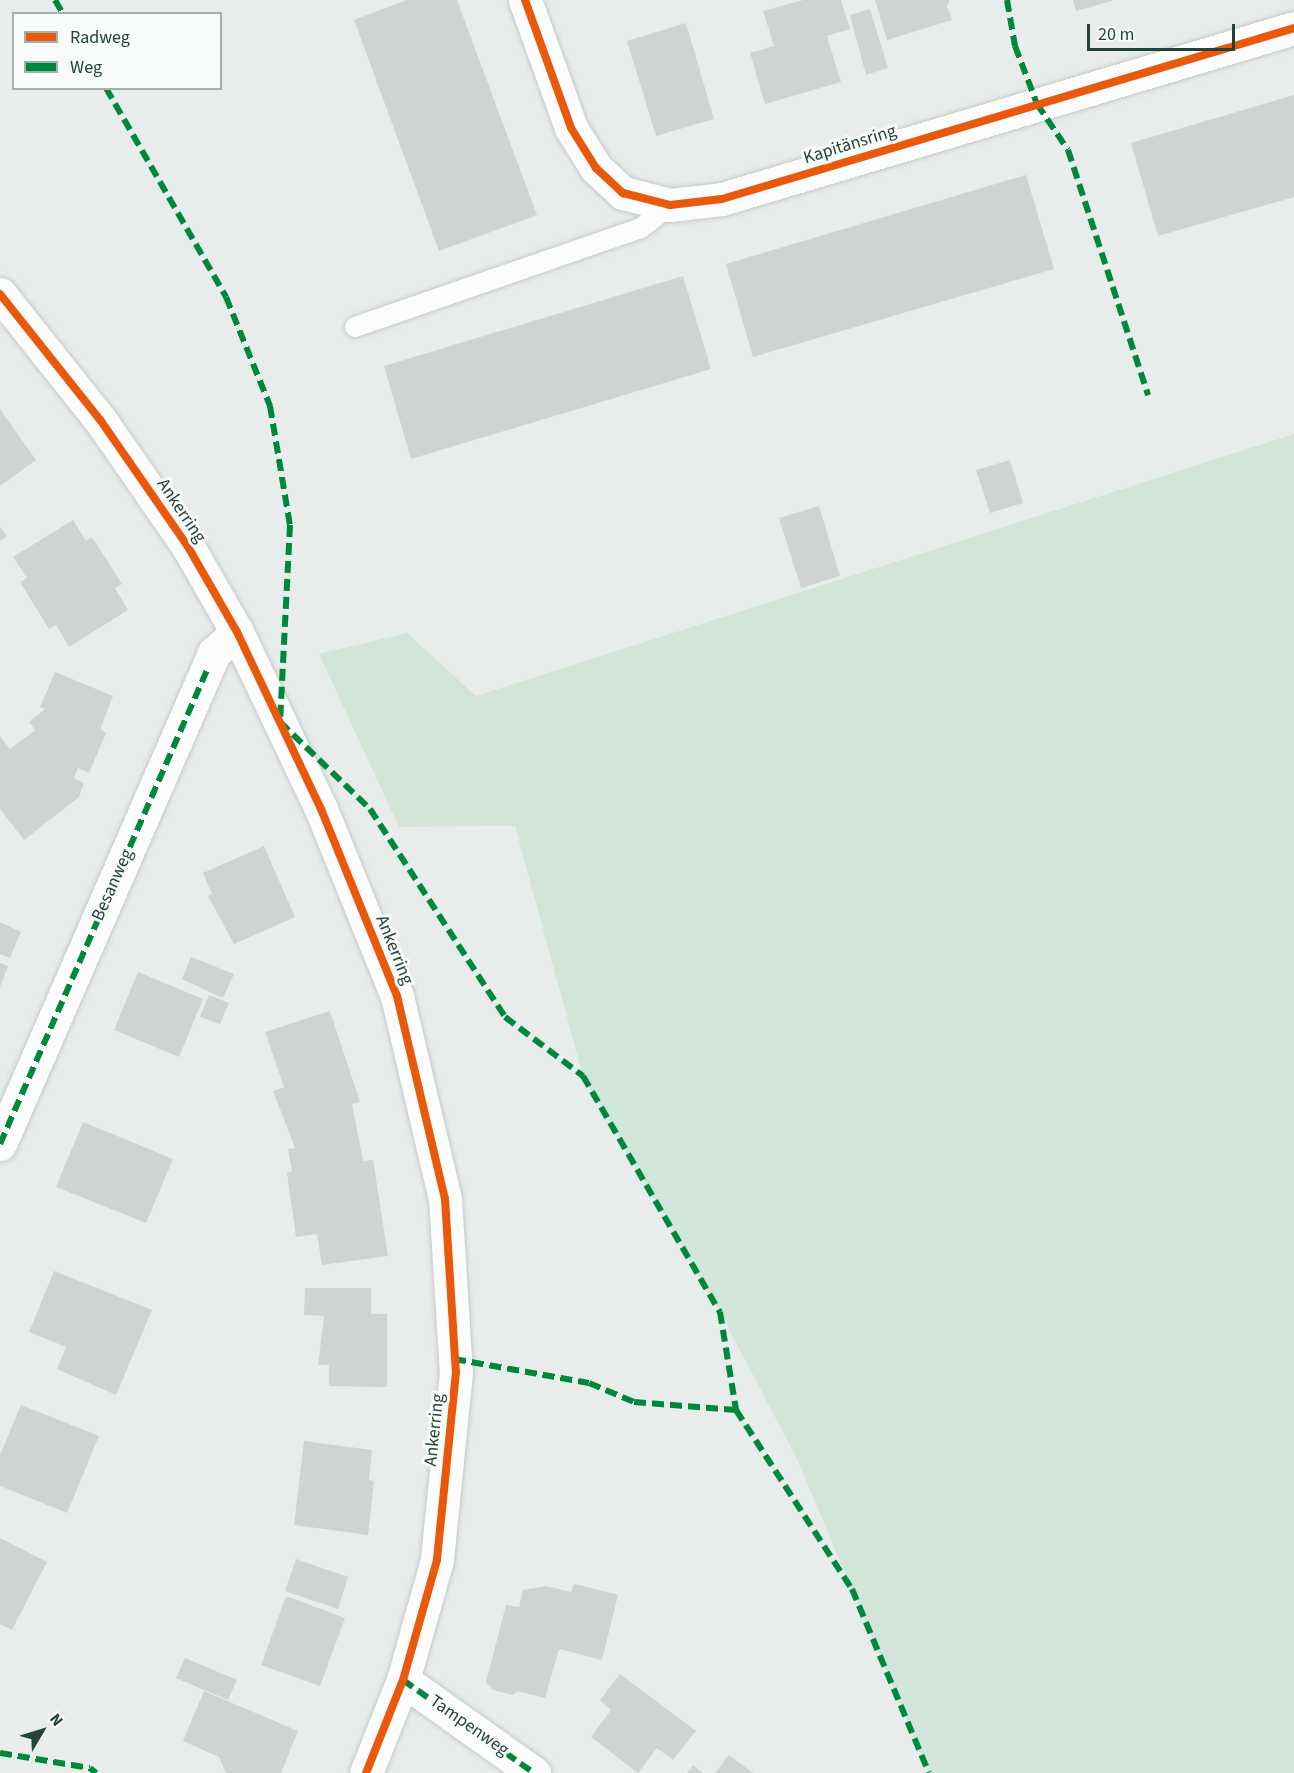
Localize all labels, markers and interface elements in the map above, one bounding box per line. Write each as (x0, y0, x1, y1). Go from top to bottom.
legend (12, 12, 222, 90)
scale bar (1090, 12, 1238, 50)
text: 20 m (1098, 22, 1134, 47)
text: Radweg (70, 25, 130, 50)
text: Weg (70, 55, 102, 80)
street label: Kapitänsring (801, 121, 899, 169)
street label: Ankerring (152, 475, 210, 547)
street label: Besanweg (88, 846, 138, 924)
street label: Ankerring (370, 912, 418, 988)
street label: Ankerring (420, 1393, 450, 1467)
street label: Tampenweg (425, 1691, 513, 1761)
north arrow (12, 1701, 72, 1761)
text: N (44, 1709, 68, 1731)

